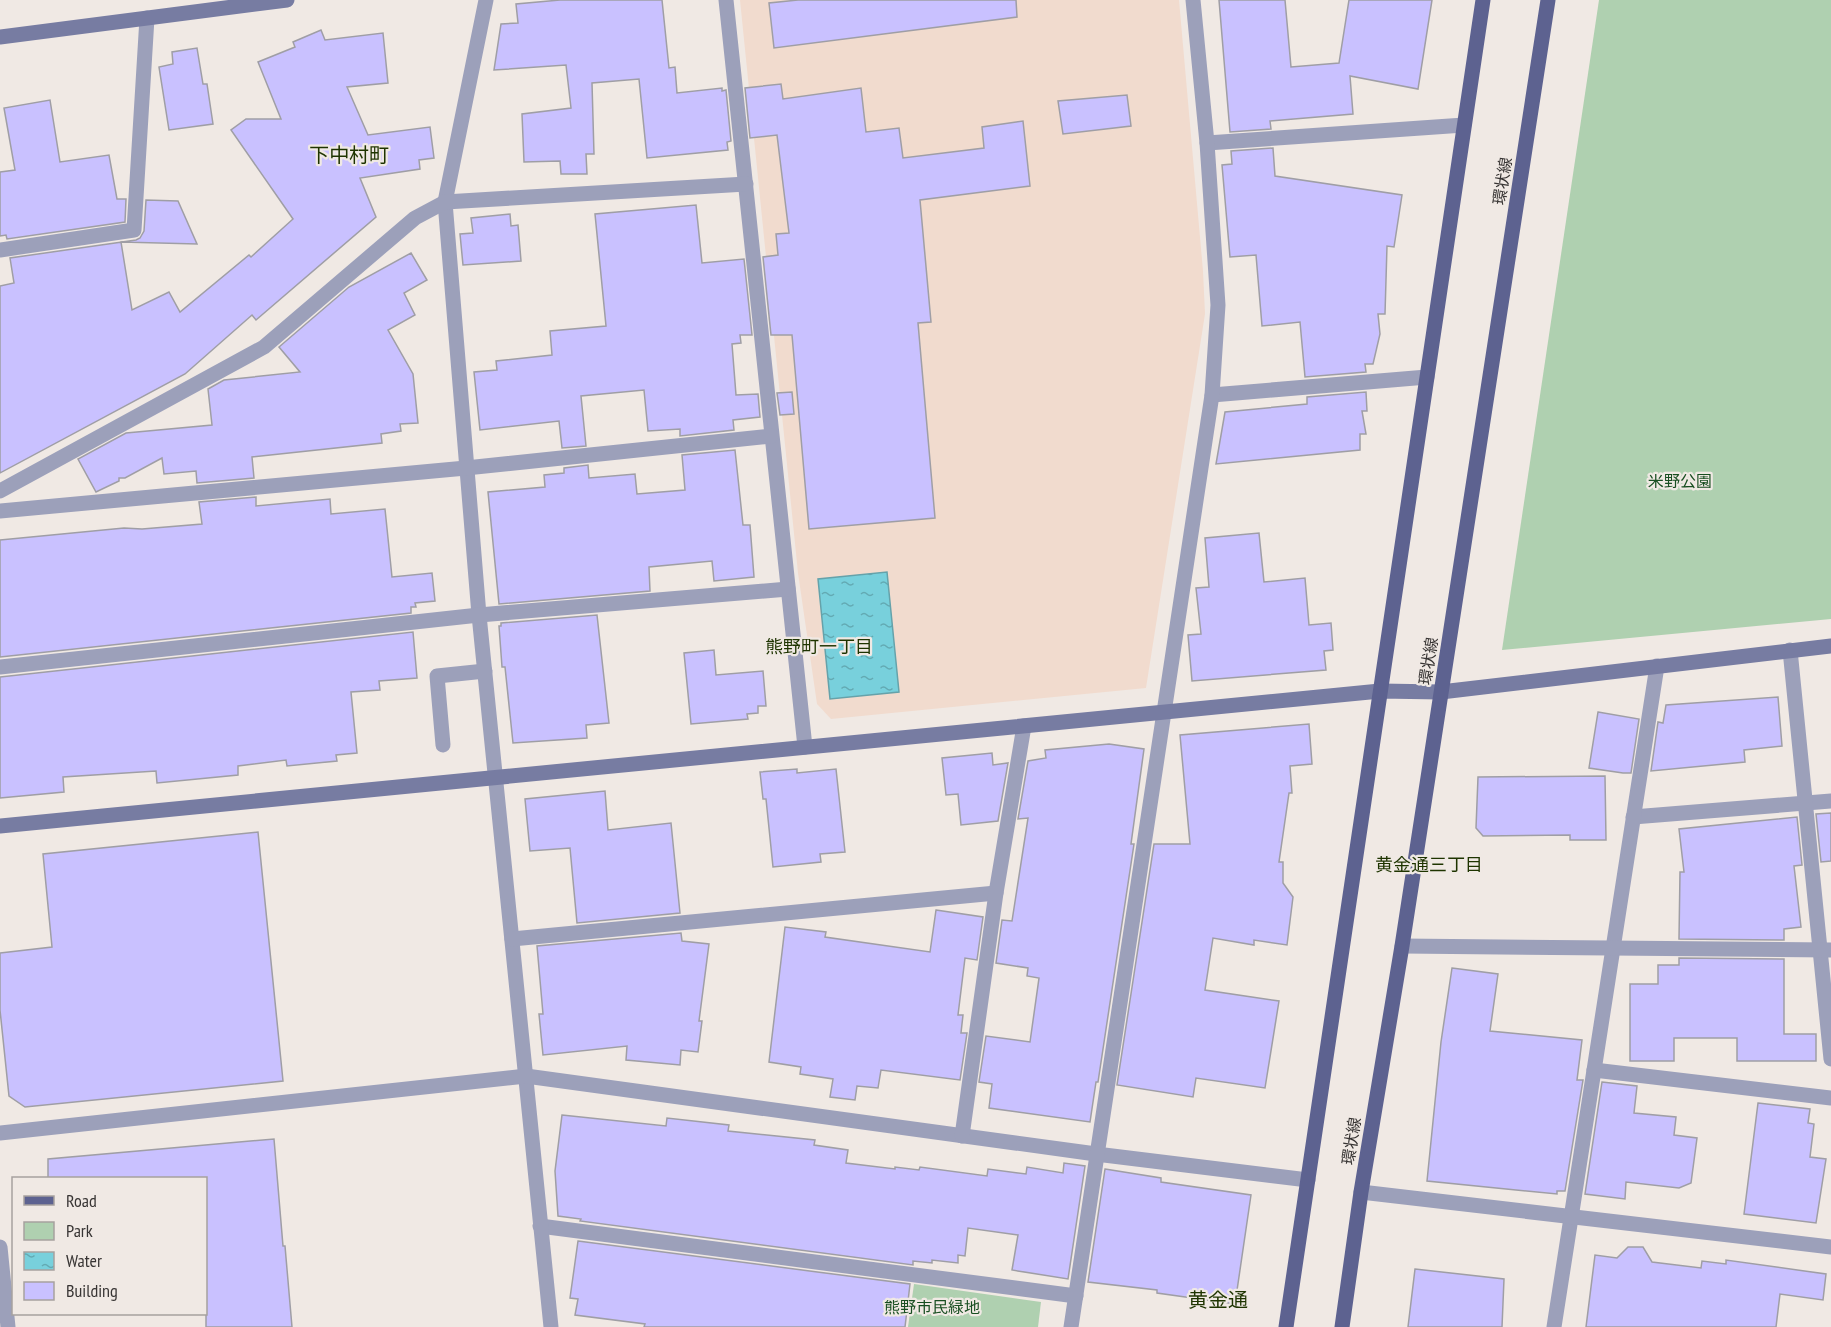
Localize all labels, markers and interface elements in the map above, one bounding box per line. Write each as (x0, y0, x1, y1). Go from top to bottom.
district label: 下中村町 (309, 142, 389, 168)
street label: 環状線 (1488, 156, 1516, 206)
park label: 米野公園 (1648, 471, 1712, 491)
district label: 熊野町一丁目 (765, 635, 873, 658)
street label: 環状線 (1414, 636, 1442, 686)
district label: 黄金通三丁目 (1375, 853, 1483, 876)
street label: 環状線 (1337, 1116, 1365, 1166)
legend (12, 1177, 207, 1315)
text: Road (66, 1189, 97, 1212)
text: Park (66, 1219, 93, 1242)
text: Water (66, 1249, 102, 1272)
text: Building (66, 1279, 118, 1302)
district label: 黄金通 (1188, 1287, 1248, 1313)
park label: 熊野市民緑地 (884, 1297, 980, 1317)

